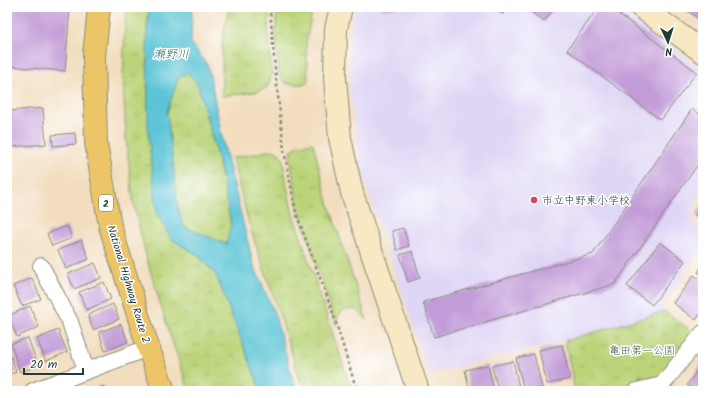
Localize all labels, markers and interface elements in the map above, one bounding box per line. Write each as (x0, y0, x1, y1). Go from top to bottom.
north arrow (648, 22, 688, 62)
text: N (664, 42, 673, 60)
water label: 瀬野川 (153, 45, 189, 64)
place label: 市立中野東小学校 (542, 192, 630, 210)
road number: 2 (99, 195, 113, 211)
marker: 市立中野東小学校 (529, 195, 539, 205)
street label: National Highway Route 2 (102, 223, 155, 346)
park label: 亀田第一公園 (609, 342, 675, 360)
scale bar (24, 350, 83, 376)
text: 20 m (30, 355, 58, 374)

